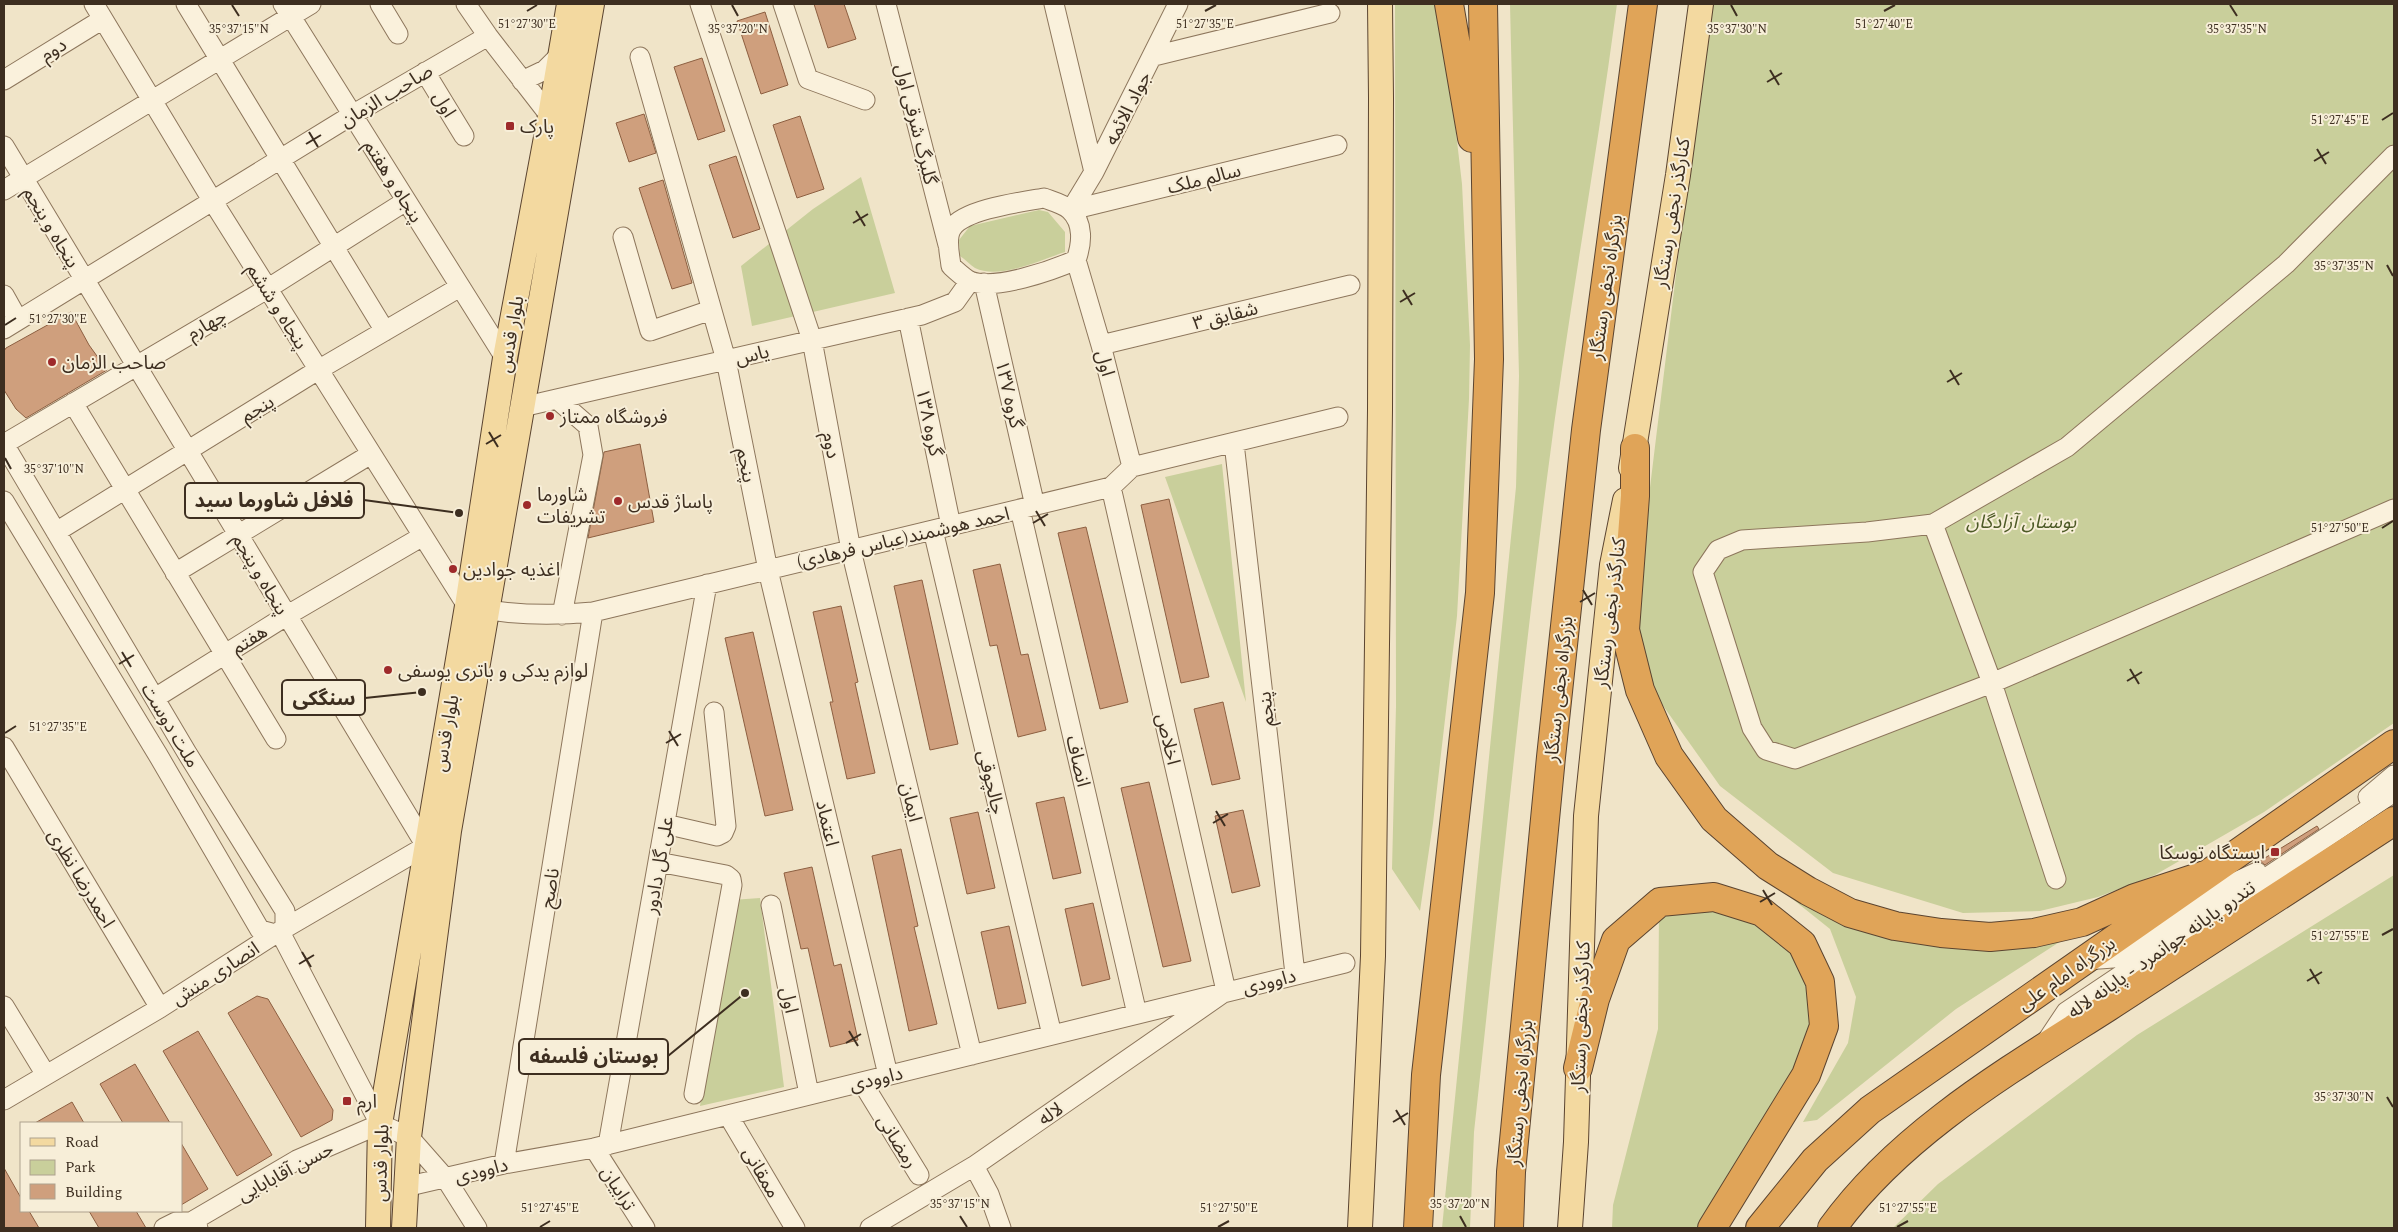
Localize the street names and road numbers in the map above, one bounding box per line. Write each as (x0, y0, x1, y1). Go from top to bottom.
street label: دوم (35, 31, 73, 70)
street label: صاحب الزمان (335, 57, 439, 136)
street label: گلبرگ شرقی اول (887, 61, 945, 189)
street label: جواد الائمه (1097, 67, 1159, 151)
street label: اول (425, 86, 463, 123)
street label: پنجاه و هفتم (356, 134, 430, 229)
street label: کنارگذر نجفی رستگار (1646, 135, 1699, 291)
street label: سالم ملک (1164, 156, 1244, 203)
street label: پنجاه و پنجم (15, 182, 86, 274)
street label: بزرگراه نجفی رستگار (1582, 213, 1631, 363)
street label: پنجاه و ششم (239, 258, 315, 356)
street label: بلوار قدس (490, 294, 532, 375)
street label: شقایق ۳ (1190, 294, 1261, 339)
street label: چهارم (181, 302, 232, 348)
street label: یاس (732, 337, 772, 373)
street label: اول (1087, 347, 1122, 380)
street label: گروه ۱۳۷ (987, 358, 1031, 432)
street label: گروه ۱۳۸ (907, 386, 950, 460)
street label: پنجم (235, 388, 280, 431)
street label: دوم (814, 429, 847, 461)
street label: پنجم (728, 445, 763, 485)
street label: احمد هوشمند(عباس فرهادی) (794, 500, 1013, 577)
street label: پنجاه و پنجم (224, 529, 295, 621)
street label: کنارگذر نجفی رستگار (1587, 535, 1634, 691)
street label: بزرگراه نجفی رستگار (1537, 615, 1582, 765)
street label: هفتم (226, 618, 274, 663)
street label: ملت دوست (133, 678, 206, 774)
street label: پنجم (1250, 690, 1283, 728)
street label: بلوار قدس (425, 693, 467, 774)
street label: اخلاص (1148, 711, 1188, 768)
street label: انصاف (1058, 733, 1098, 790)
street label: چالچوقی (969, 747, 1012, 817)
street label: ایمان (892, 780, 929, 825)
street label: اعتماد (807, 797, 846, 849)
street label: علی گل دادور (636, 814, 682, 917)
street label: احمدرضا نظری (40, 824, 122, 934)
street label: ناصح (533, 866, 568, 910)
street label: تندرو پایانه جوانمرد - پایانه لاله (2062, 874, 2262, 1026)
street label: بزرگراه امام علی (2012, 930, 2122, 1019)
street label: انصاری منش (166, 935, 266, 1014)
street label: کنارگذر نجفی رستگار (1564, 940, 1599, 1094)
street label: داوودی (1240, 962, 1299, 1003)
street label: اول (772, 984, 805, 1016)
street label: بزرگراه نجفی رستگار (1500, 1019, 1541, 1168)
street label: داوودی (847, 1059, 906, 1100)
street label: لاله (1032, 1095, 1070, 1133)
street label: رمضانی (869, 1109, 925, 1174)
street label: بلوار قدس (366, 1124, 397, 1202)
street label: حسن آقابابایی (232, 1135, 339, 1210)
street label: ممقانی (734, 1142, 787, 1204)
street label: داوودی (452, 1151, 511, 1192)
street label: ترابیان (593, 1161, 643, 1217)

